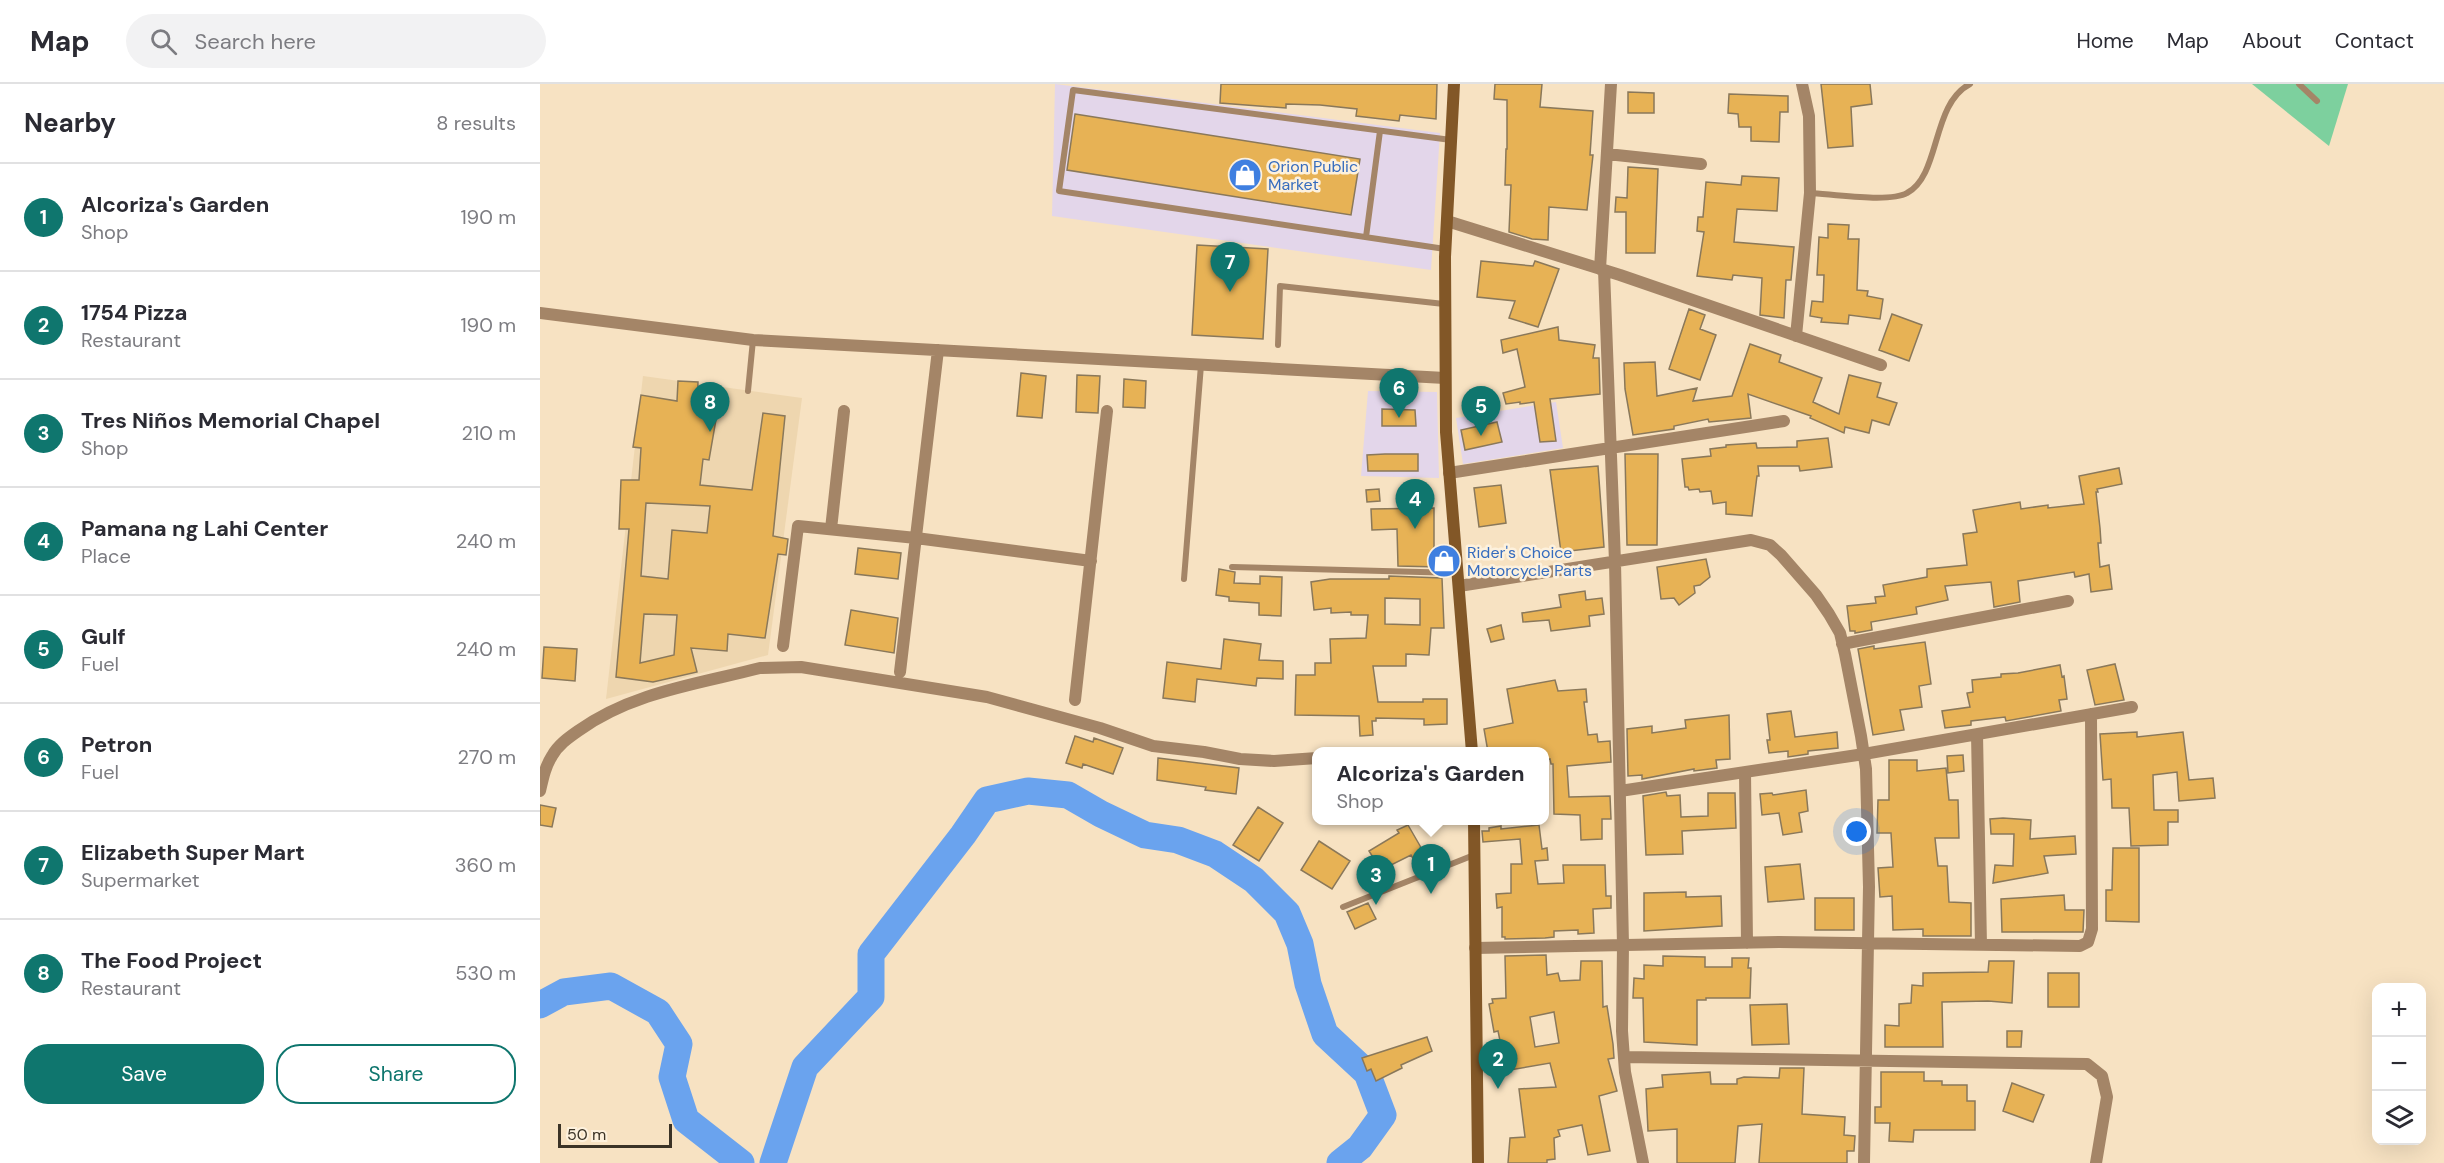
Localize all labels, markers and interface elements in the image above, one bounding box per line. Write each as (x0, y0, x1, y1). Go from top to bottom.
search box (126, 14, 546, 68)
text: Map (30, 23, 90, 60)
icon: search (147, 25, 180, 58)
text: Search here (195, 27, 316, 56)
text: Home (2076, 27, 2134, 55)
text: Map (2167, 27, 2209, 55)
text: About (2242, 27, 2302, 55)
text: Contact (2335, 27, 2414, 55)
text: Nearby (24, 106, 116, 140)
text: 8 results (436, 110, 516, 136)
place label: Orion Public Market (1268, 156, 1358, 195)
shop icon: Orion Public Market (1227, 157, 1263, 193)
text: Alcoriza's Garden (81, 190, 269, 219)
text: 1 (40, 204, 47, 230)
text: 190 m (460, 204, 516, 230)
text: Shop (81, 219, 128, 245)
pin: 7 (1210, 242, 1250, 292)
text: 1754 Pizza (81, 298, 187, 327)
text: 2 (38, 312, 49, 338)
text: 190 m (460, 312, 516, 338)
text: Restaurant (81, 327, 181, 353)
pin: 6 (1380, 368, 1418, 418)
pin: 8 (690, 382, 730, 432)
pin: 5 (1462, 386, 1500, 436)
text: Tres Niños Memorial Chapel (81, 406, 380, 435)
text: 3 (37, 420, 50, 446)
text: 210 m (461, 420, 516, 446)
text: Shop (81, 435, 128, 461)
pin: 4 (1396, 480, 1434, 529)
text: Pamana ng Lahi Center (81, 514, 328, 543)
text: 4 (37, 528, 50, 554)
text: 240 m (456, 528, 516, 554)
place label: Rider's Choice Motorcycle Parts (1467, 542, 1592, 581)
text: Place (81, 543, 131, 569)
shop icon: Rider's Choice Motorcycle Parts (1426, 543, 1462, 579)
text: Gulf (81, 622, 126, 651)
text: 5 (37, 636, 50, 662)
text: 240 m (456, 636, 516, 662)
text: Fuel (81, 651, 119, 677)
text: Petron (81, 730, 152, 759)
text: 6 (37, 744, 50, 770)
text: 270 m (458, 744, 516, 770)
popup (1312, 747, 1549, 825)
text: Fuel (81, 759, 119, 785)
text: Alcoriza's Garden (1336, 759, 1525, 788)
text: Shop (1336, 788, 1384, 814)
your location (1842, 817, 1871, 846)
text: Elizabeth Super Mart (81, 838, 305, 867)
pin: 1 (1412, 844, 1450, 894)
text: 7 (38, 852, 49, 878)
text: 360 m (455, 852, 516, 878)
pin: 3 (1356, 856, 1396, 905)
text: Supermarket (81, 867, 200, 893)
text: The Food Project (81, 946, 262, 975)
text: 8 (37, 960, 50, 986)
text: 530 m (455, 960, 516, 986)
text: Restaurant (81, 975, 181, 1001)
map controls (2372, 983, 2426, 1145)
button: + (2372, 983, 2426, 1037)
button: − (2372, 1037, 2426, 1091)
pin: 2 (1478, 1040, 1518, 1089)
button: Save (24, 1044, 264, 1104)
button: Share (276, 1044, 516, 1104)
button: layers (2372, 1091, 2426, 1145)
scale bar (558, 1121, 672, 1148)
text: 50 m (567, 1124, 606, 1145)

